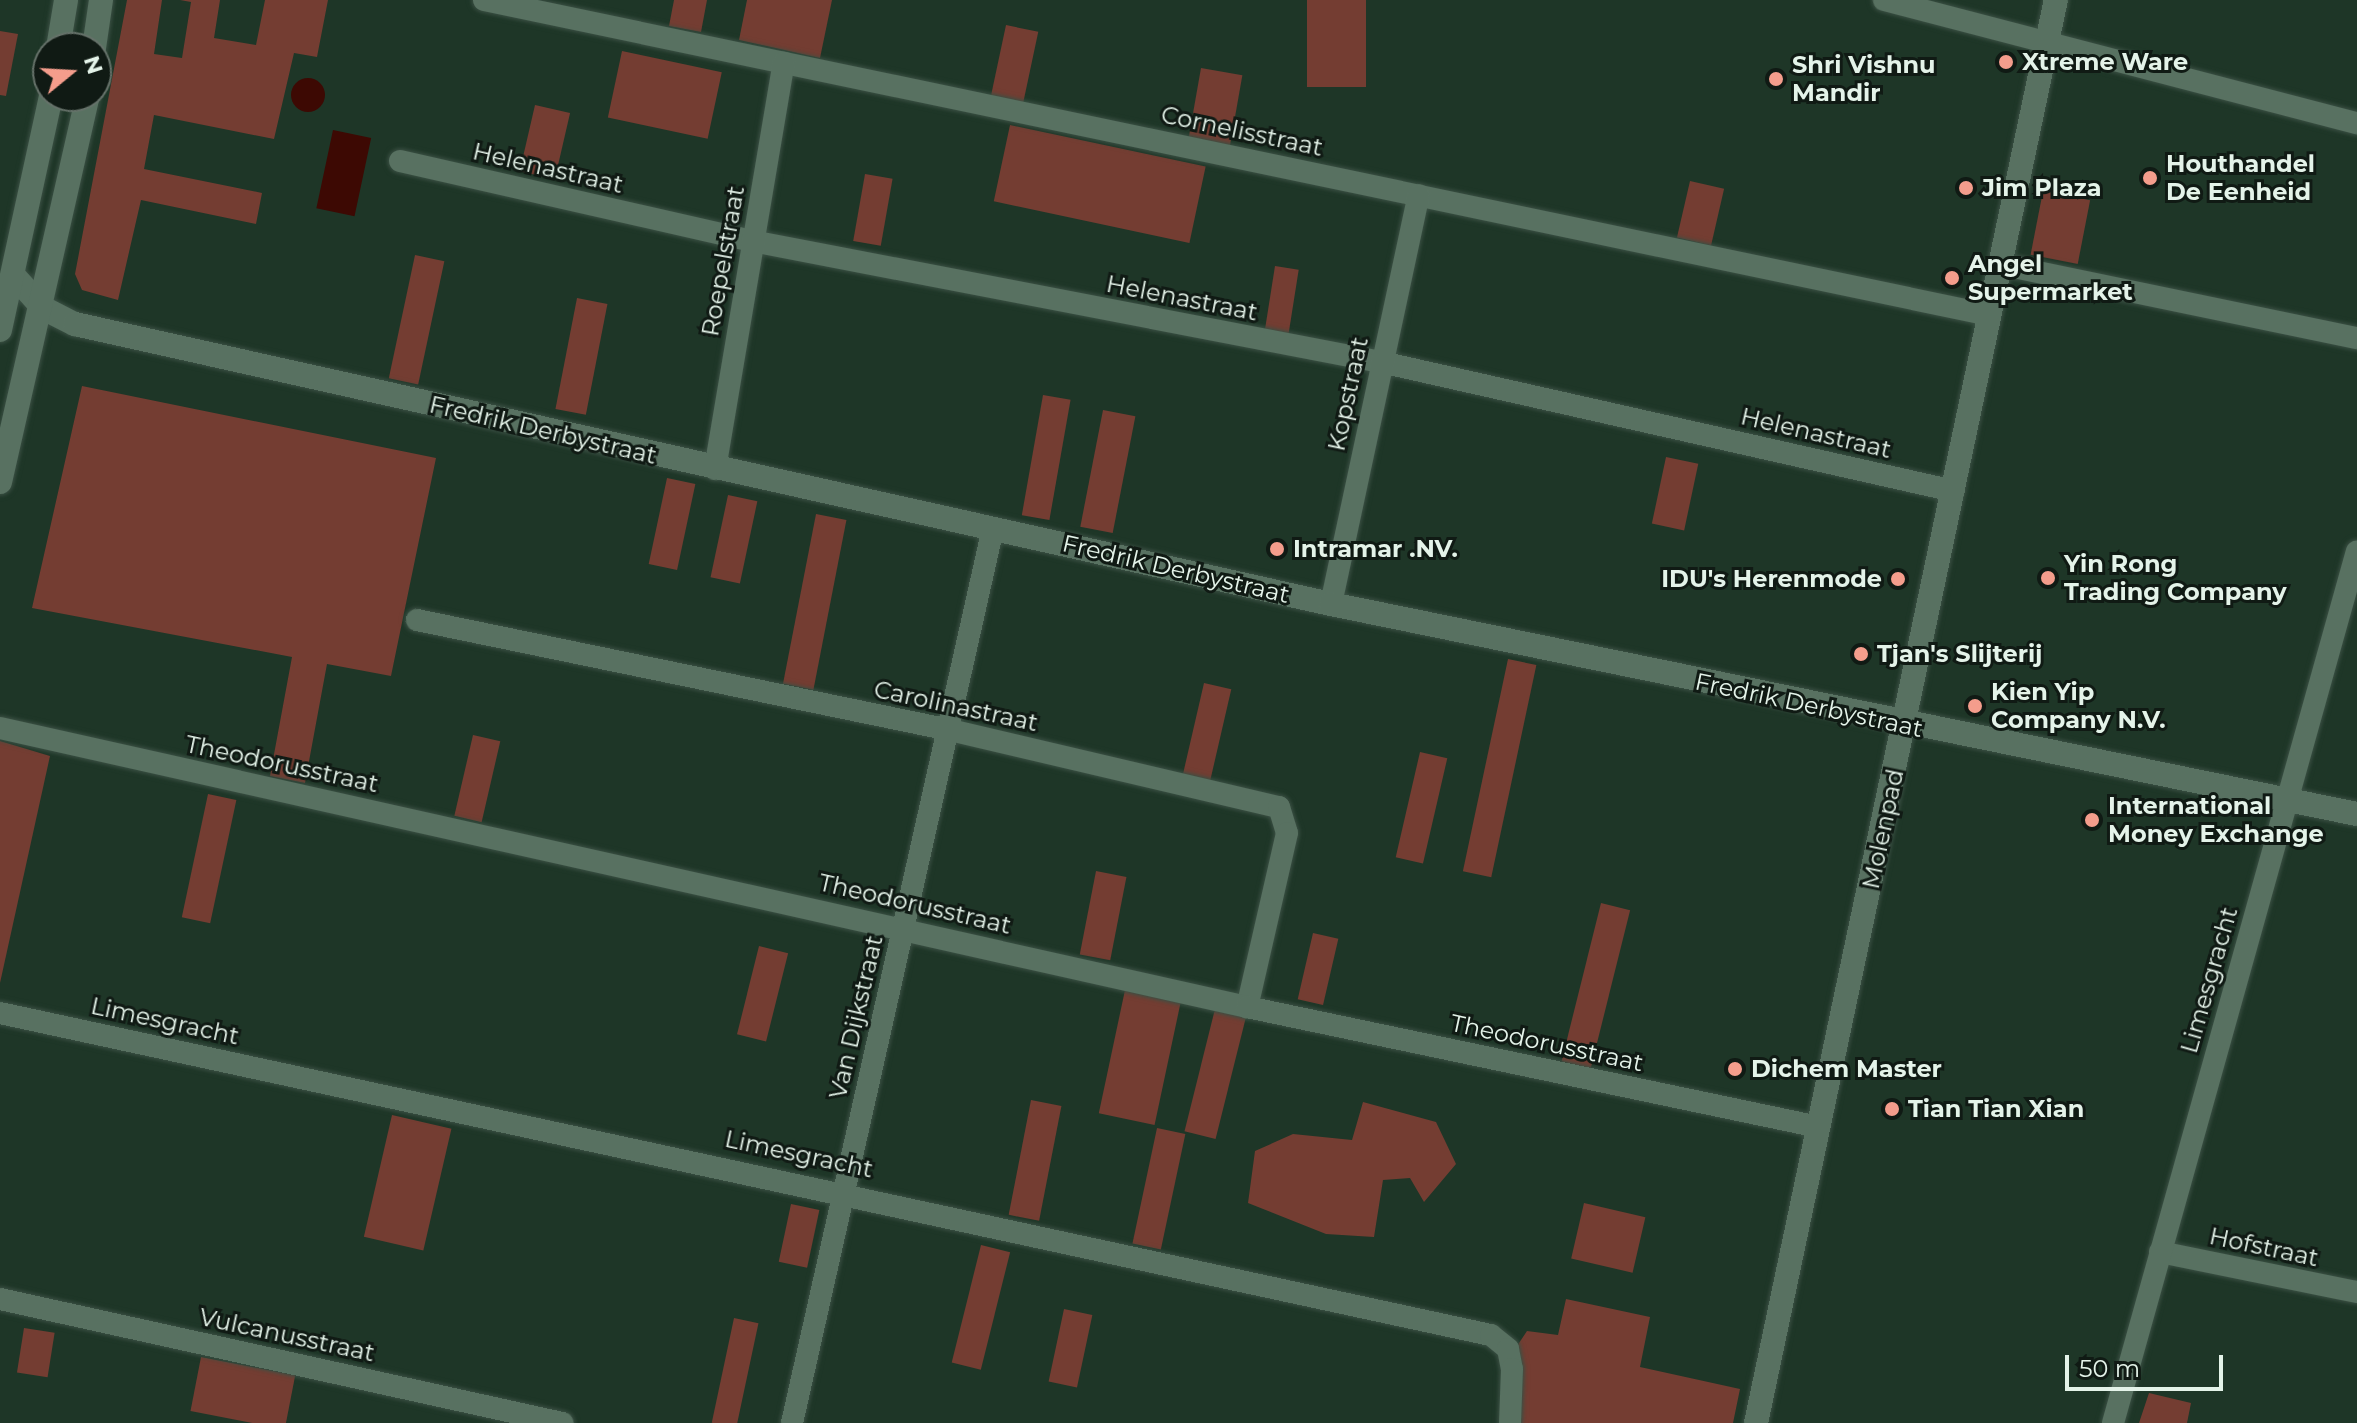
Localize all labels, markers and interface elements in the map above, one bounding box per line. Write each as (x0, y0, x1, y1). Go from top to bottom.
north arrow (32, 32, 112, 112)
place label: Xtreme Ware (2022, 48, 2188, 76)
place label: Shri Vishnu Mandir (1792, 51, 1936, 107)
text: N (78, 52, 109, 78)
marker: Xtreme Ware (1997, 53, 2015, 71)
marker: Shri Vishnu Mandir (1767, 70, 1785, 88)
street label: Cornelisstraat (1159, 100, 1325, 162)
street label: Helenastraat (470, 137, 626, 199)
place label: Houthandel De Eenheid (2166, 150, 2315, 206)
marker: Houthandel De Eenheid (2141, 169, 2159, 187)
place label: Jim Plaza (1982, 174, 2102, 202)
marker: Jim Plaza (1957, 179, 1975, 197)
street label: Roepelstraat (696, 184, 750, 338)
place label: Angel Supermarket (1968, 250, 2133, 306)
street label: Helenastraat (1104, 269, 1260, 327)
marker: Angel Supermarket (1943, 269, 1961, 287)
street label: Kopstraat (1322, 334, 1374, 454)
street label: Fredrik Derbystraat (427, 390, 659, 470)
street label: Helenastraat (1738, 402, 1894, 464)
street label: Fredrik Derbystraat (1060, 529, 1292, 609)
place label: Intramar .NV. (1293, 535, 1458, 563)
marker: Intramar .NV. (1268, 540, 1286, 558)
place label: Yin Rong Trading Company (2064, 550, 2287, 606)
place label: IDU's Herenmode (1661, 565, 1882, 593)
marker: Yin Rong Trading Company (2039, 569, 2057, 587)
marker: IDU's Herenmode (1889, 570, 1907, 588)
place label: Tjan's Slijterij (1877, 640, 2042, 668)
marker: Tjan's Slijterij (1852, 645, 1870, 663)
street label: Fredrik Derbystraat (1692, 667, 1926, 743)
street label: Carolinastraat (871, 675, 1041, 737)
place label: Kien Yip Company N.V. (1991, 678, 2166, 734)
marker: Kien Yip Company N.V. (1966, 697, 1984, 715)
street label: Theodorusstraat (183, 729, 381, 799)
street label: Molenpad (1856, 766, 1910, 892)
place label: International Money Exchange (2108, 792, 2324, 848)
marker: International Money Exchange (2083, 811, 2101, 829)
street label: Theodorusstraat (816, 868, 1014, 940)
street label: Limesgracht (2174, 904, 2244, 1056)
street label: Van Dijkstraat (823, 932, 889, 1102)
street label: Limesgracht (88, 991, 242, 1051)
street label: Theodorusstraat (1448, 1008, 1646, 1078)
place label: Dichem Master (1751, 1055, 1942, 1083)
marker: Dichem Master (1726, 1060, 1744, 1078)
place label: Tian Tian Xian (1908, 1095, 2084, 1123)
marker: Tian Tian Xian (1883, 1100, 1901, 1118)
street label: Limesgracht (722, 1124, 876, 1184)
street label: Hofstraat (2207, 1221, 2321, 1273)
street label: Vulcanusstraat (197, 1302, 377, 1368)
scale bar (2069, 1339, 2227, 1389)
text: 50 m (2079, 1354, 2140, 1383)

